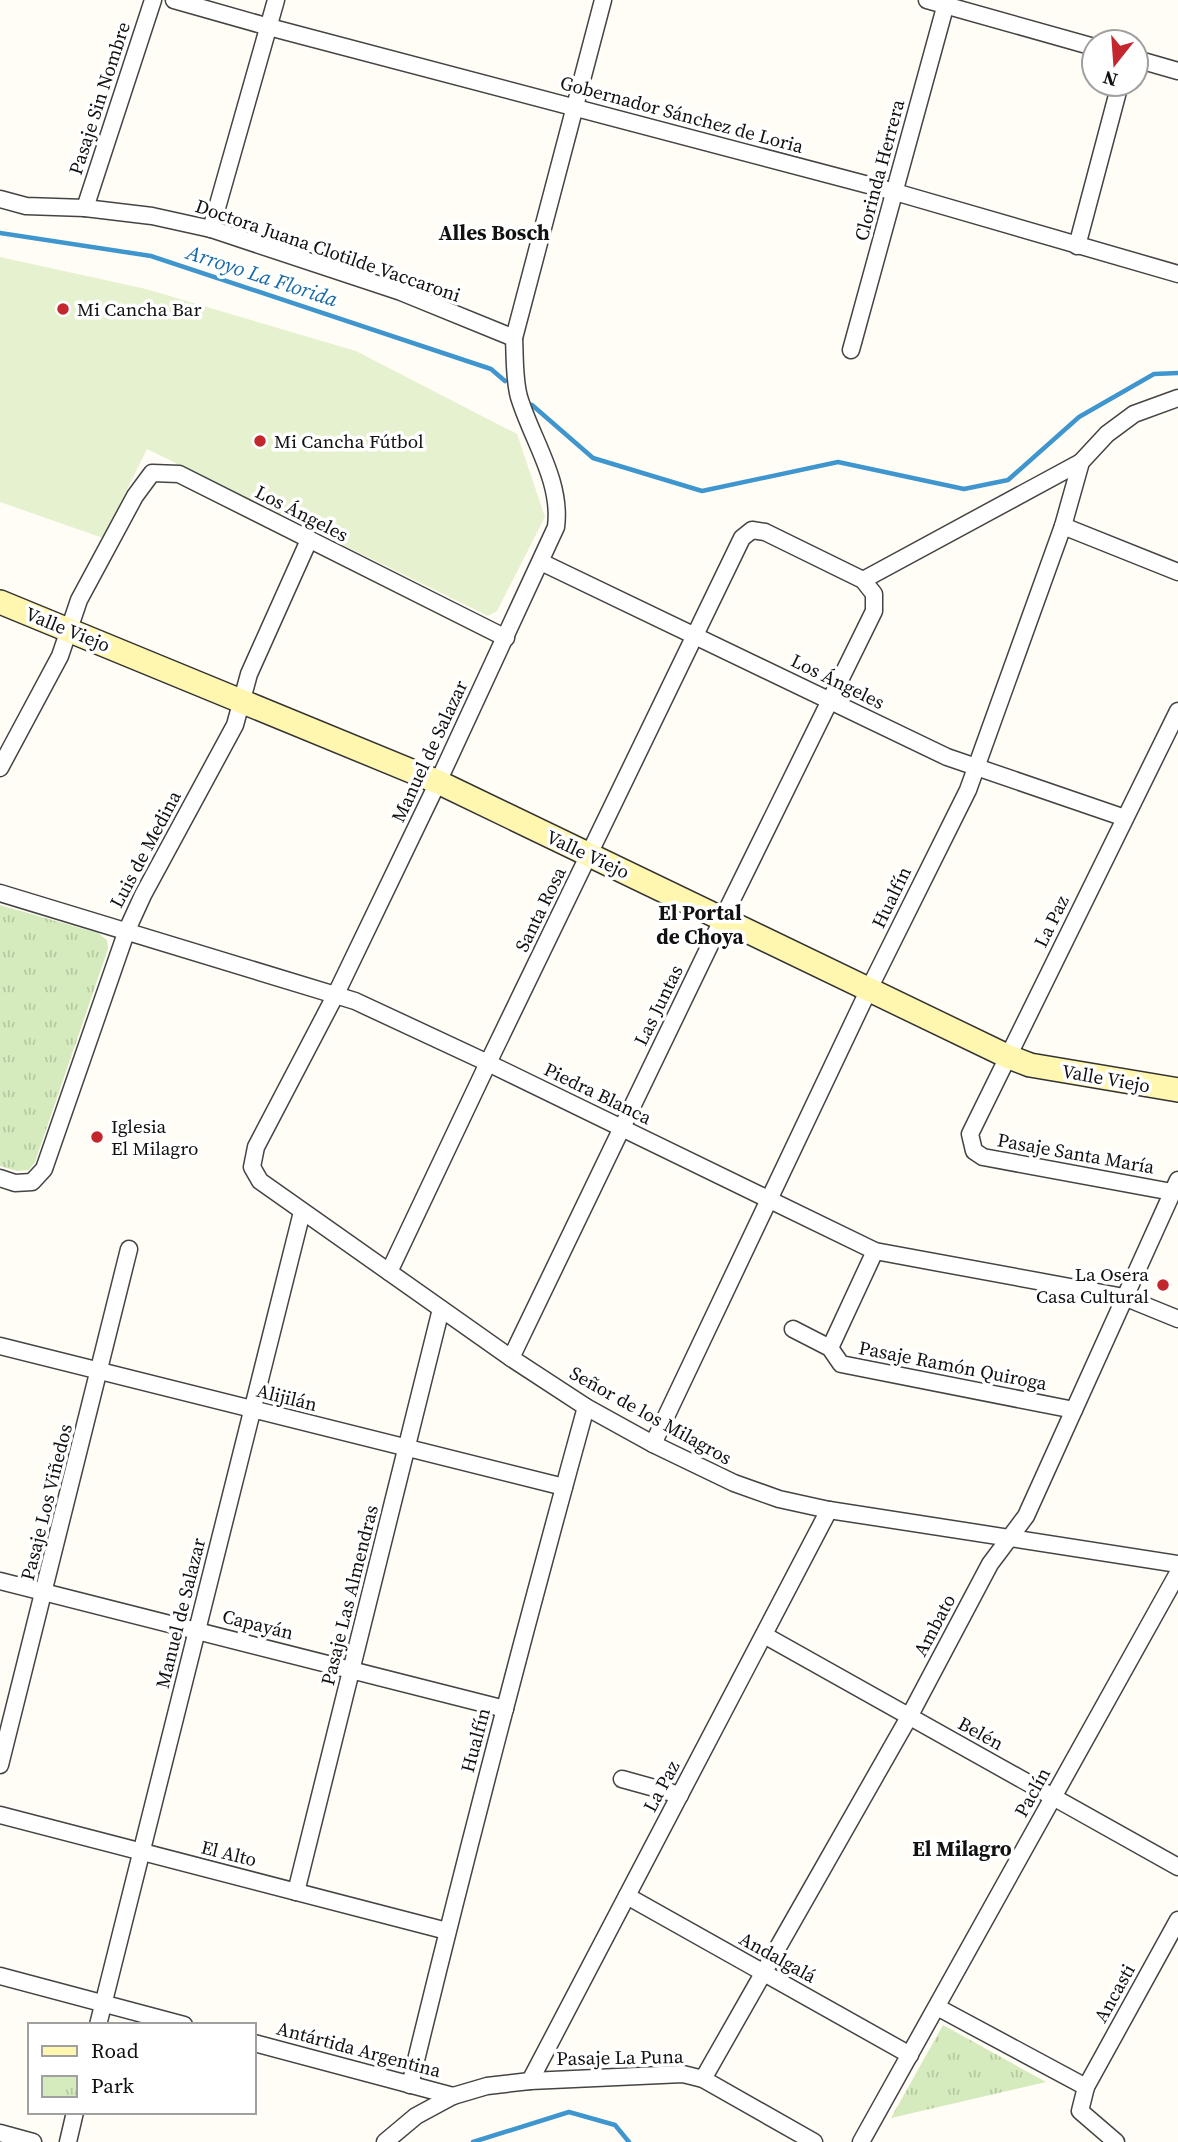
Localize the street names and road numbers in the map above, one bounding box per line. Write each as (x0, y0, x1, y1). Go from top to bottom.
street label: Pasaje Sin Nombre (62, 18, 136, 178)
street label: Gobernador Sánchez de Loria (557, 69, 807, 159)
street label: Clorinda Herrera (848, 96, 910, 244)
street label: Doctora Juana Clotilde Vaccaroni (192, 192, 464, 308)
street label: Los Ángeles (251, 478, 353, 548)
street label: Valle Viejo (22, 600, 114, 658)
street label: Los Ángeles (787, 647, 889, 715)
street label: Manuel de Salazar (385, 676, 473, 826)
street label: Luis de Medina (103, 786, 187, 912)
street label: Valle Viejo (542, 823, 634, 885)
street label: Santa Rosa (508, 862, 572, 956)
street label: Hualfín (865, 862, 917, 932)
street label: La Paz (1027, 890, 1075, 951)
street label: Las Juntas (627, 960, 689, 1050)
street label: Piedra Blanca (540, 1056, 656, 1130)
street label: Valle Viejo (1060, 1057, 1152, 1099)
street label: Pasaje Santa María (996, 1126, 1157, 1180)
street label: Pasaje Ramón Quiroga (857, 1334, 1050, 1396)
street label: Señor de los Milagros (565, 1360, 737, 1470)
street label: Alijilán (254, 1377, 320, 1417)
street label: Pasaje Los Viñedos (14, 1421, 78, 1583)
street label: Pasaje Las Almendras (314, 1502, 384, 1688)
street label: Manuel de Salazar (149, 1535, 211, 1691)
street label: Ambato (907, 1589, 961, 1661)
street label: Capayán (220, 1603, 296, 1645)
street label: Hualfín (454, 1705, 496, 1775)
street label: Belén (954, 1710, 1008, 1756)
street label: La Paz (637, 1755, 686, 1816)
street label: Paclín (1008, 1763, 1056, 1821)
street label: El Alto (198, 1834, 260, 1872)
street label: Andalgalá (735, 1925, 821, 1989)
street label: Ancasti (1087, 1959, 1141, 2027)
street label: Antártida Argentina (274, 2015, 444, 2084)
street label: Pasaje La Puna (556, 2043, 684, 2071)

